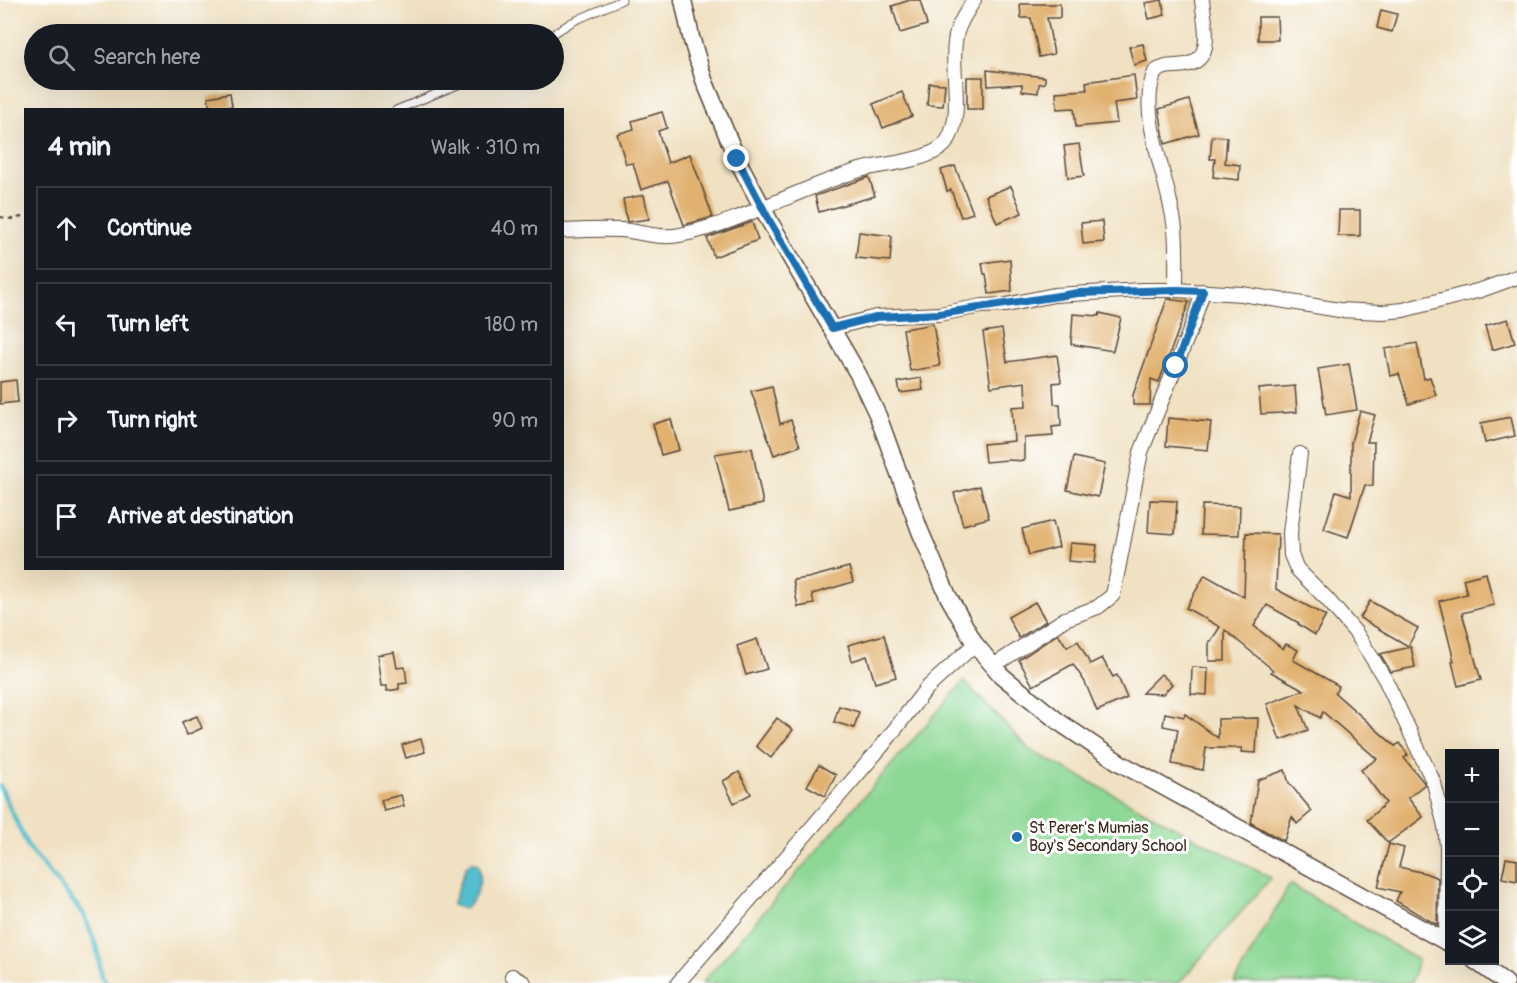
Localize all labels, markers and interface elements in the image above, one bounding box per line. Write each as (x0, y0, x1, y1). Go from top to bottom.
search box (24, 24, 564, 90)
icon: search (45, 41, 78, 74)
text: Search here (93, 43, 200, 71)
text: 4 min (48, 131, 111, 163)
text: Walk · 310 m (431, 135, 540, 160)
route end (723, 145, 749, 171)
icon: ahead (50, 212, 83, 245)
text: Continue (107, 214, 191, 242)
text: 40 m (491, 216, 538, 241)
icon: left (50, 308, 83, 341)
text: Turn left (107, 310, 189, 338)
text: 180 m (484, 312, 538, 337)
route start (1162, 352, 1188, 378)
icon: right (50, 404, 83, 437)
text: Turn right (107, 406, 197, 434)
text: 90 m (492, 408, 538, 433)
icon: arrive (50, 500, 83, 533)
text: Arrive at destination (107, 502, 293, 530)
map controls (1445, 749, 1499, 965)
button: + (1445, 749, 1499, 803)
button: − (1445, 803, 1499, 857)
place label: St Perer's Mumias Boy's Secondary School (1029, 818, 1187, 856)
marker: St Perer's Mumias Boy's Secondary School (1010, 830, 1024, 844)
button: locate (1445, 857, 1499, 911)
button: layers (1445, 911, 1499, 965)

